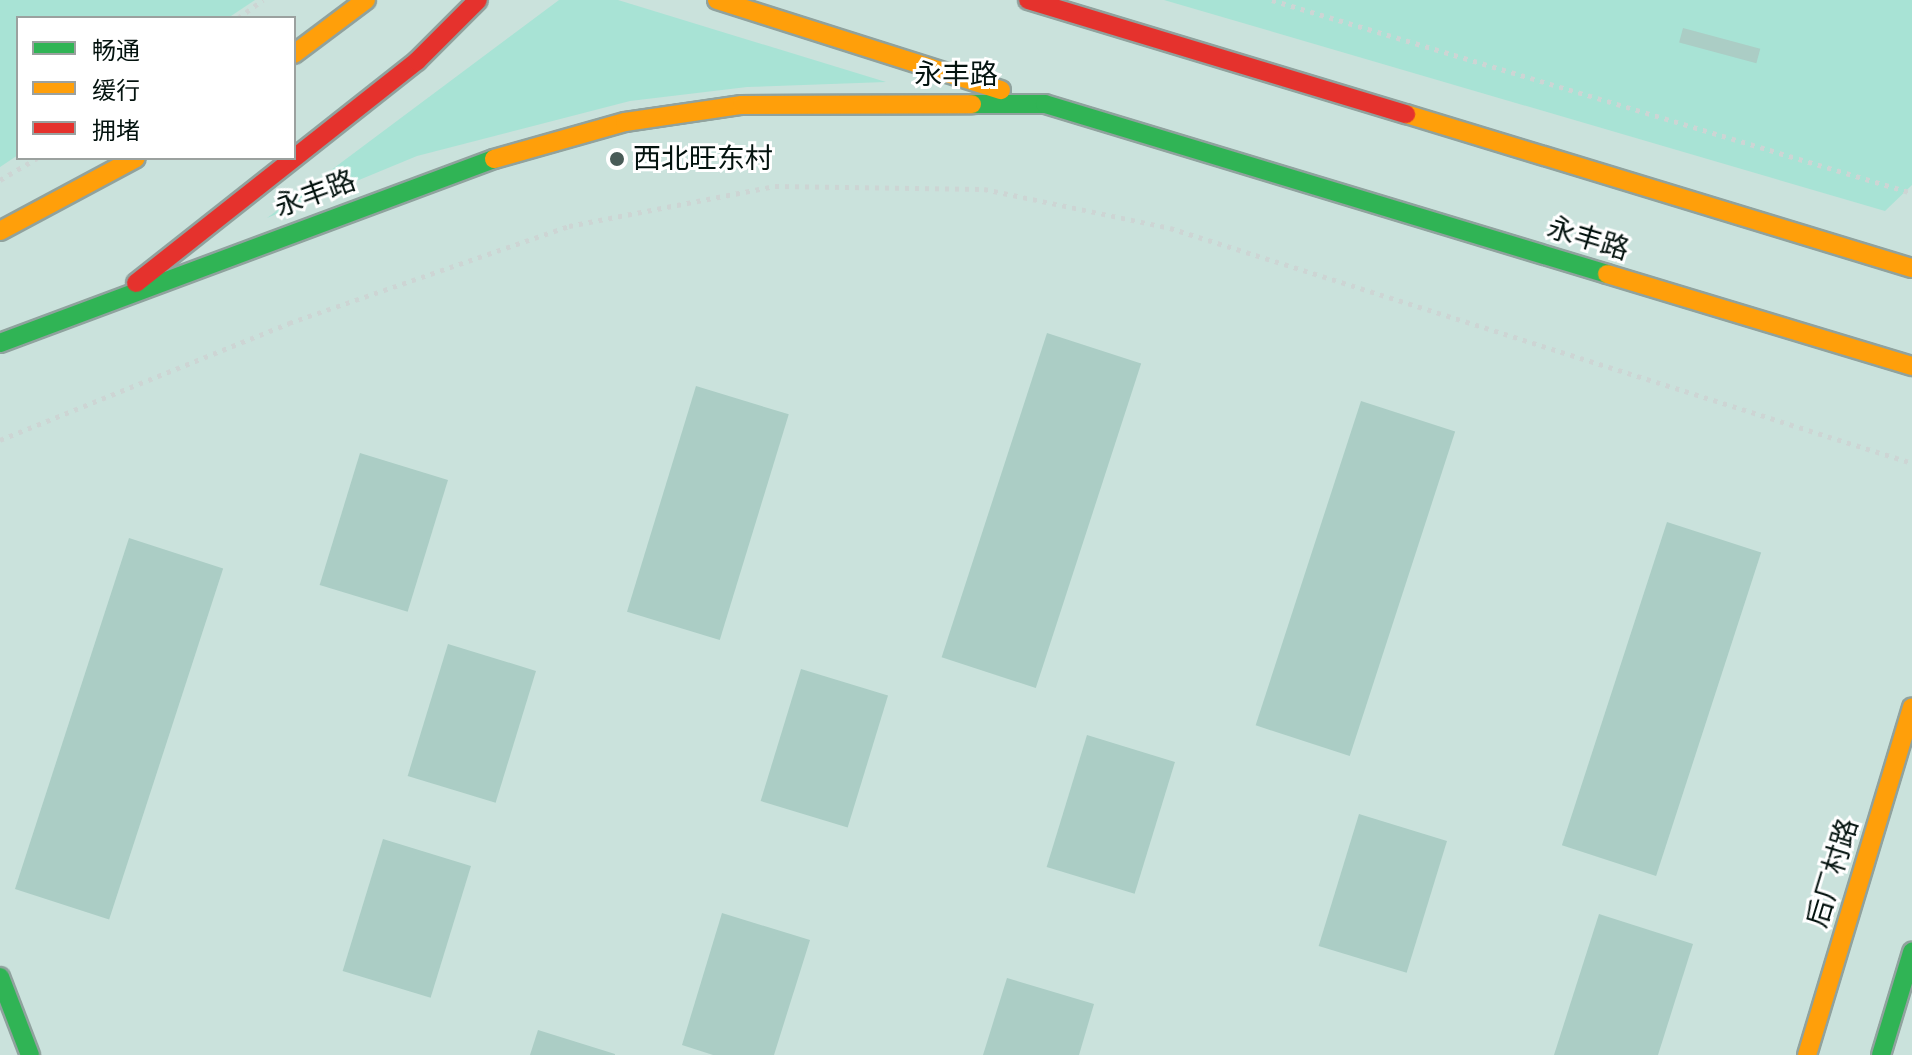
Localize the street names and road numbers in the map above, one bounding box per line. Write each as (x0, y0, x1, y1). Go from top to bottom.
street label: 永丰路 (914, 58, 998, 92)
street label: 永丰路 (270, 164, 360, 224)
street label: 永丰路 (1543, 211, 1633, 267)
street label: 后厂村路 (1801, 815, 1865, 931)

